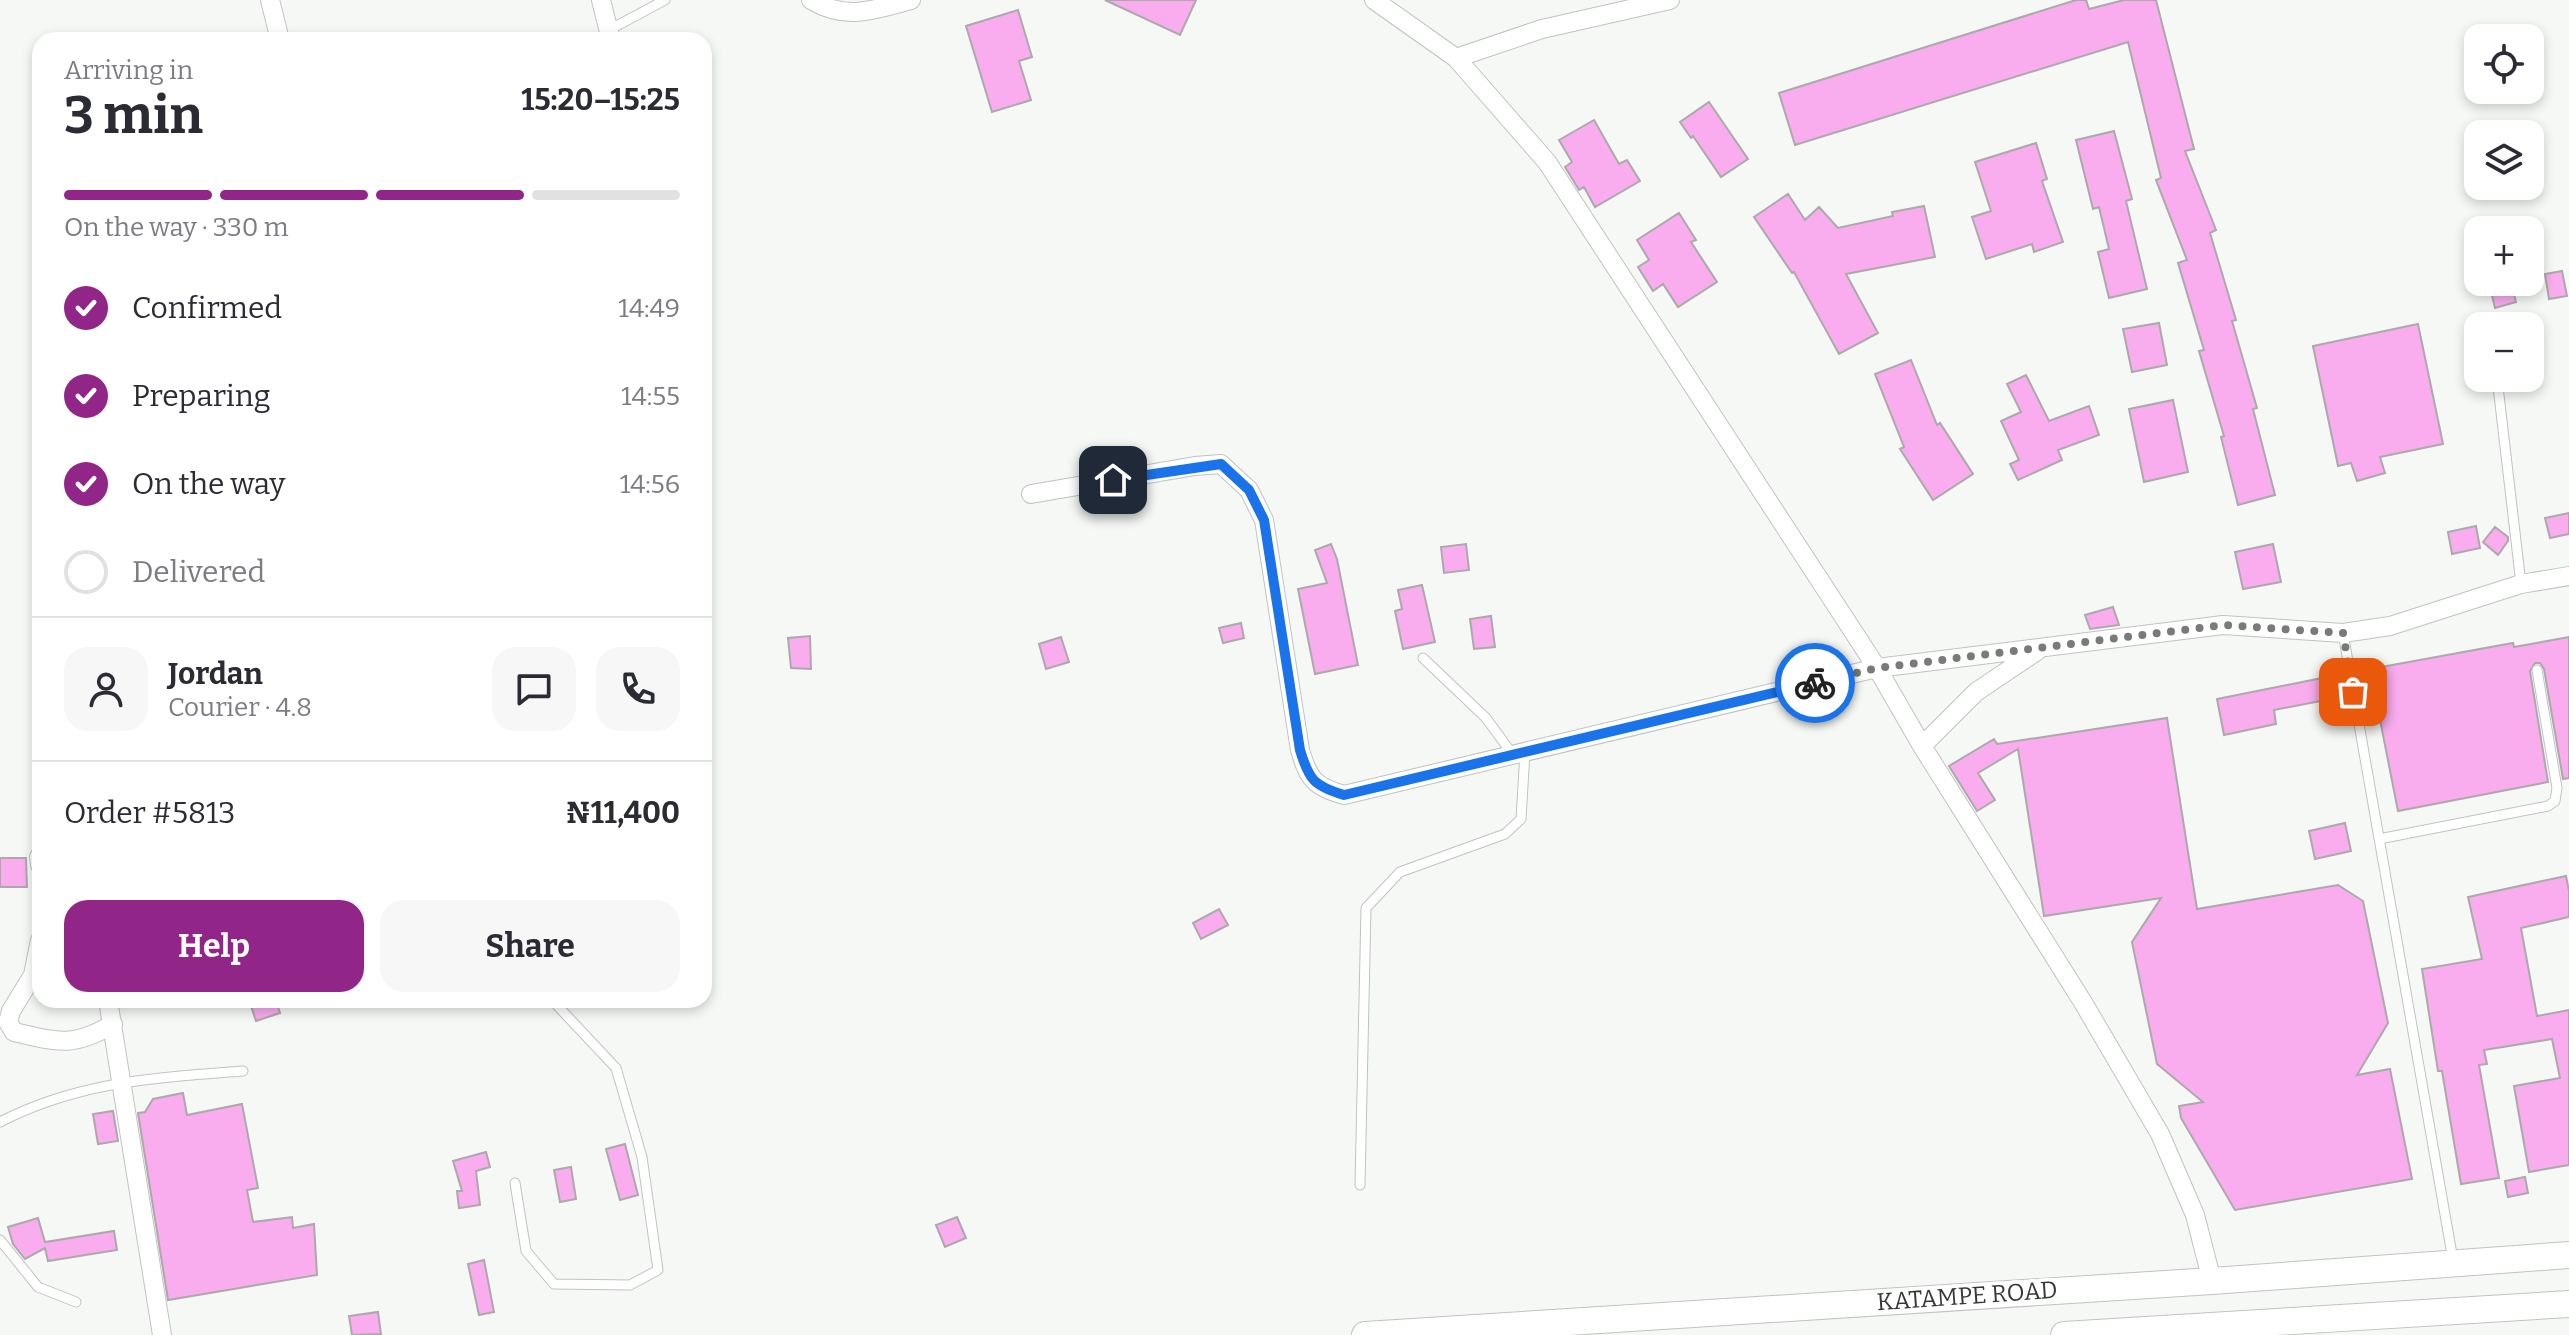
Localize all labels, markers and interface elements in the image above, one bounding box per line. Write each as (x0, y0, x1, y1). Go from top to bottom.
map controls (2464, 24, 2544, 392)
button: locate (2464, 24, 2544, 104)
text: Arriving in (64, 55, 193, 86)
text: 15:20–15:25 (521, 82, 680, 118)
text: 3 min (64, 84, 203, 147)
button: layers (2464, 120, 2544, 200)
text: On the way · 330 m (64, 212, 289, 243)
button: + (2464, 216, 2544, 296)
icon: check (64, 286, 108, 330)
text: Confirmed (132, 290, 282, 326)
text: 14:49 (618, 293, 680, 324)
button: − (2464, 312, 2544, 392)
icon: check (64, 374, 108, 418)
text: Preparing (132, 378, 270, 414)
text: 14:55 (621, 381, 680, 412)
pin (1079, 446, 1147, 514)
icon: home (1091, 458, 1135, 502)
icon: check (64, 462, 108, 506)
text: On the way (132, 466, 285, 502)
text: 14:56 (620, 469, 680, 500)
text: Delivered (132, 554, 265, 590)
courier (1775, 643, 1855, 723)
button: person (64, 647, 148, 731)
button: chat (492, 647, 576, 731)
button: phone (596, 647, 680, 731)
text: Jordan (168, 656, 263, 692)
pin (2319, 658, 2387, 726)
icon: bike (1793, 661, 1837, 705)
icon: bag (2331, 670, 2375, 714)
text: Courier · 4.8 (168, 692, 312, 723)
text: Order #5813 (64, 795, 235, 831)
text: ₦11,400 (566, 795, 680, 831)
button: Help (64, 900, 364, 992)
button: Share (380, 900, 680, 992)
street label: KATAMPE ROAD (1876, 1276, 2058, 1316)

